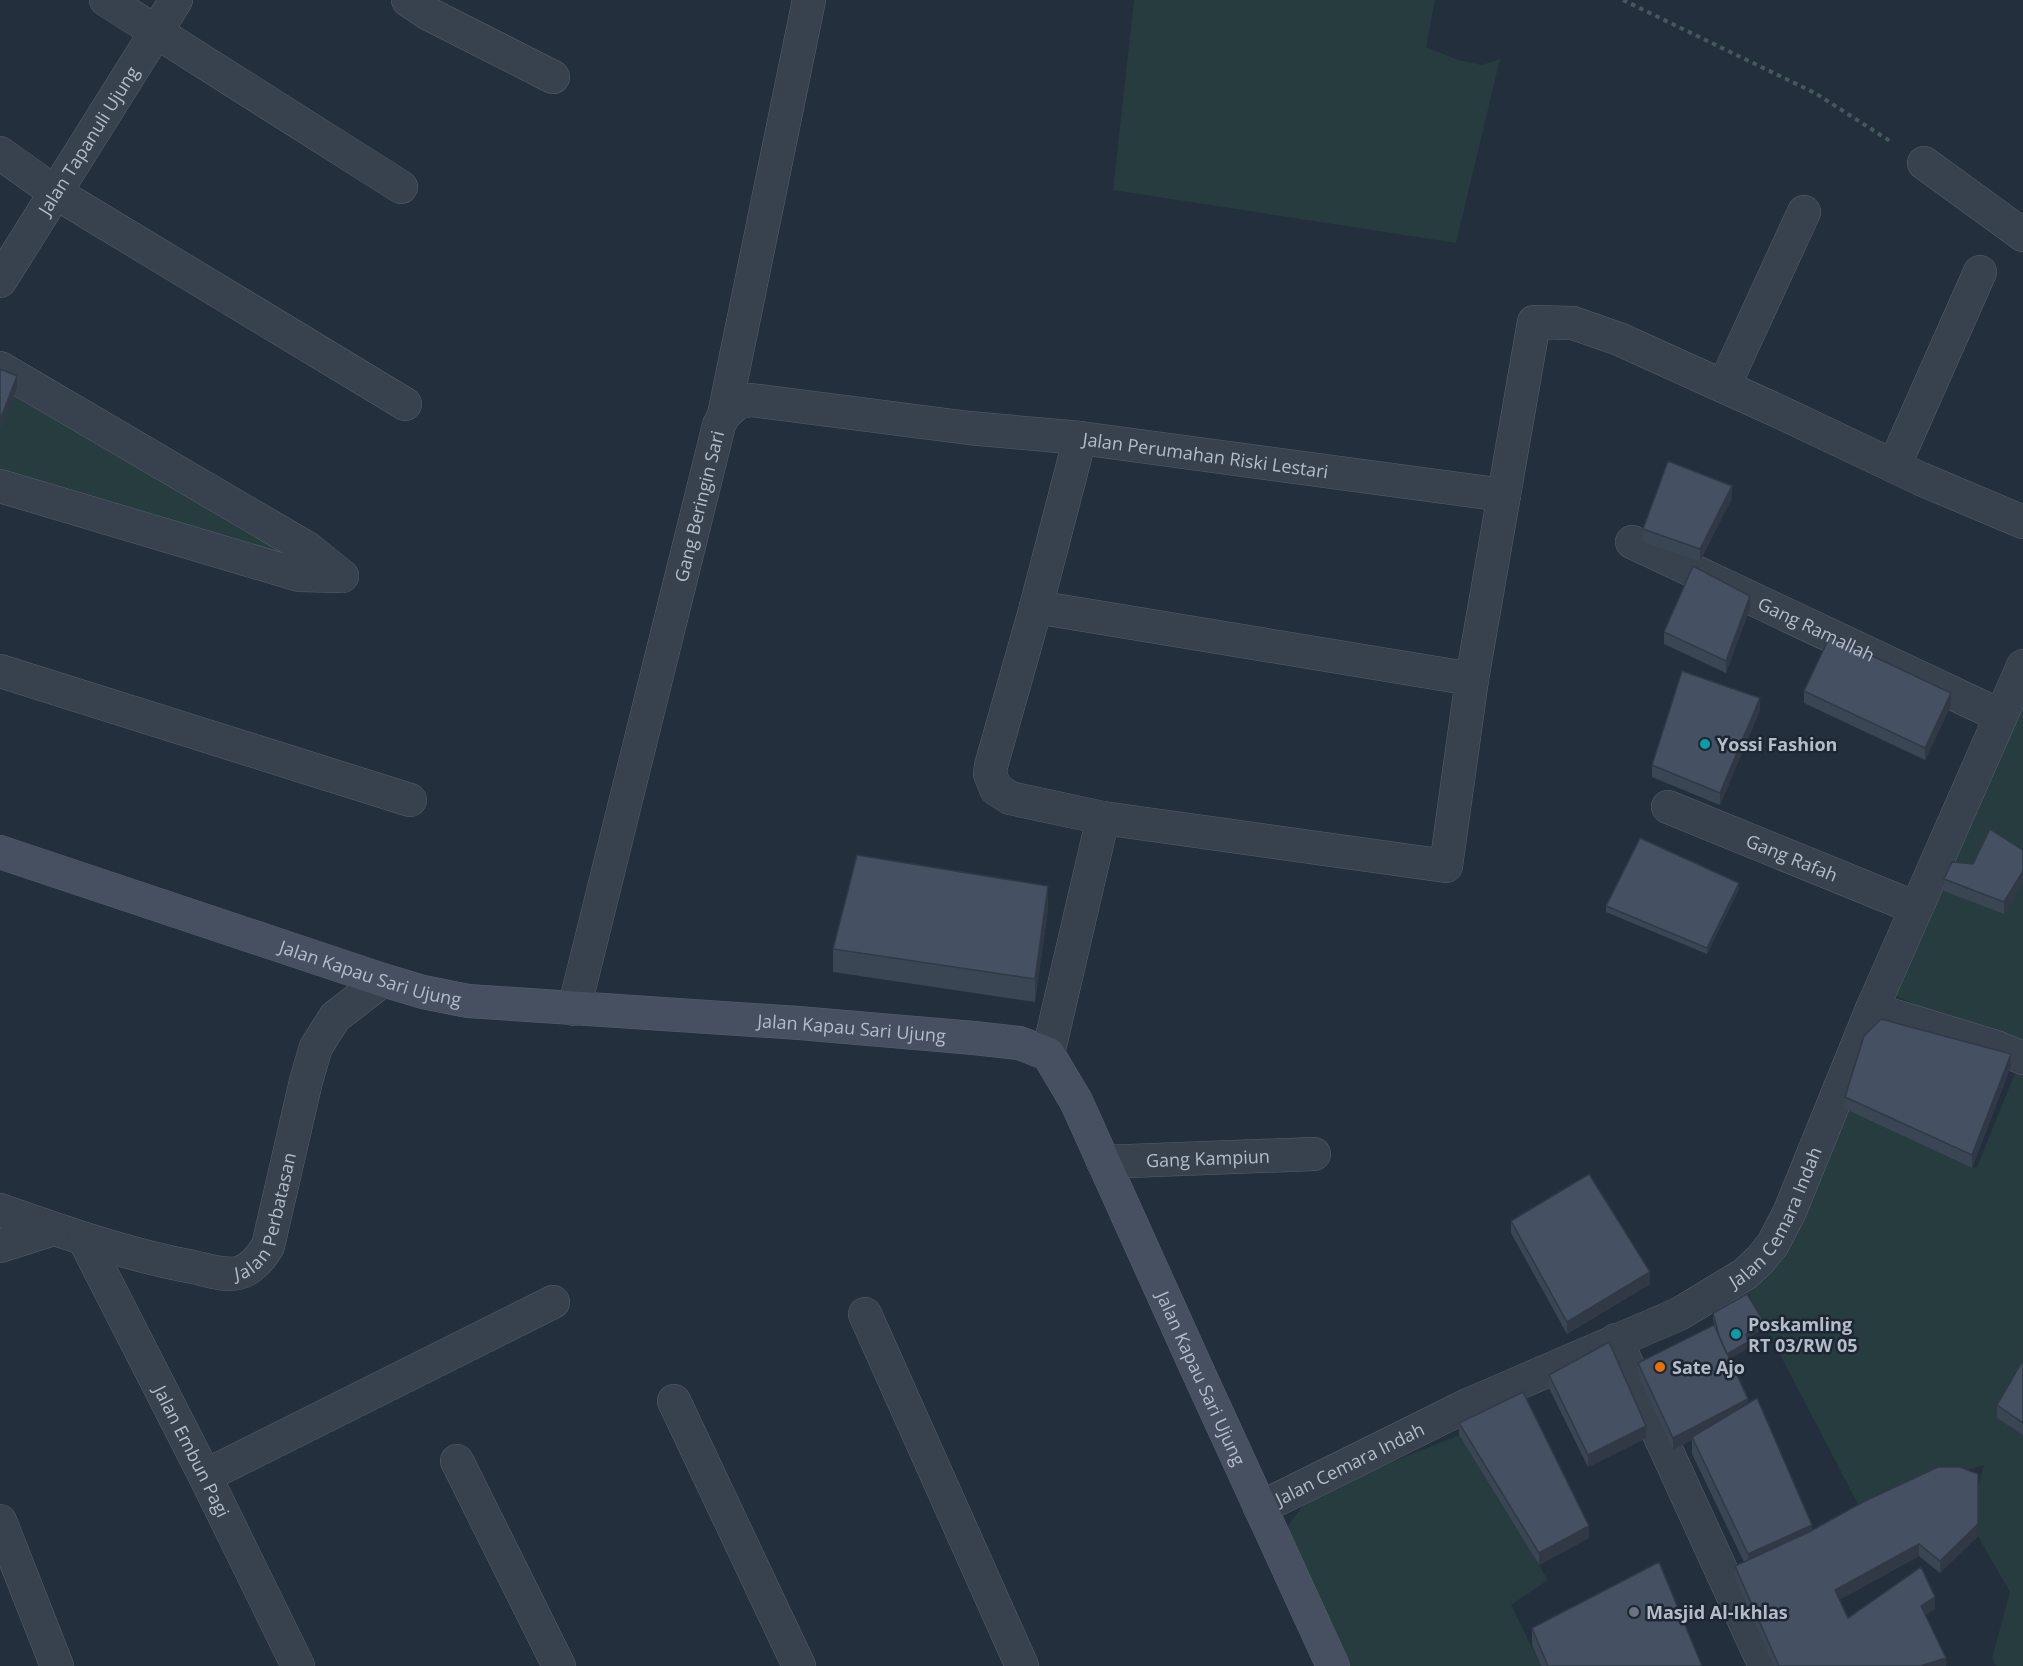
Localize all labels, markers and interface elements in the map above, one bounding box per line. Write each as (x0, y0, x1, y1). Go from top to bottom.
street label: Jalan Tapanuli Ujung (31, 61, 144, 221)
street label: Jalan Perumahan Riski Lestari (1079, 426, 1330, 483)
street label: Gang Beringin Sari (668, 428, 729, 584)
street label: Gang Ramallah (1754, 591, 1879, 667)
place label: Yossi Fashion (1717, 732, 1837, 756)
marker: Yossi Fashion (1698, 737, 1712, 751)
street label: Gang Rafah (1743, 828, 1841, 887)
street label: Jalan Kapau Sari Ujung (275, 934, 464, 1011)
street label: Jalan Kapau Sari Ujung (755, 1008, 947, 1048)
street label: Jalan Cemara Indah (1723, 1143, 1827, 1294)
street label: Gang Kampiun (1146, 1144, 1270, 1172)
street label: Jalan Perbatasan (230, 1150, 301, 1286)
street label: Jalan Kapau Sari Ujung (1150, 1285, 1251, 1469)
place label: Poskamling RT 03/RW 05 (1748, 1312, 1858, 1357)
marker: Poskamling RT 03/RW 05 (1729, 1327, 1743, 1341)
place label: Sate Ajo (1672, 1355, 1745, 1379)
marker: Sate Ajo (1653, 1360, 1667, 1374)
street label: Jalan Embun Pagi (148, 1379, 235, 1521)
street label: Jalan Cemara Indah (1269, 1417, 1428, 1512)
place label: Masjid Al-Ikhlas (1646, 1600, 1788, 1624)
marker: Masjid Al-Ikhlas (1627, 1605, 1641, 1619)

